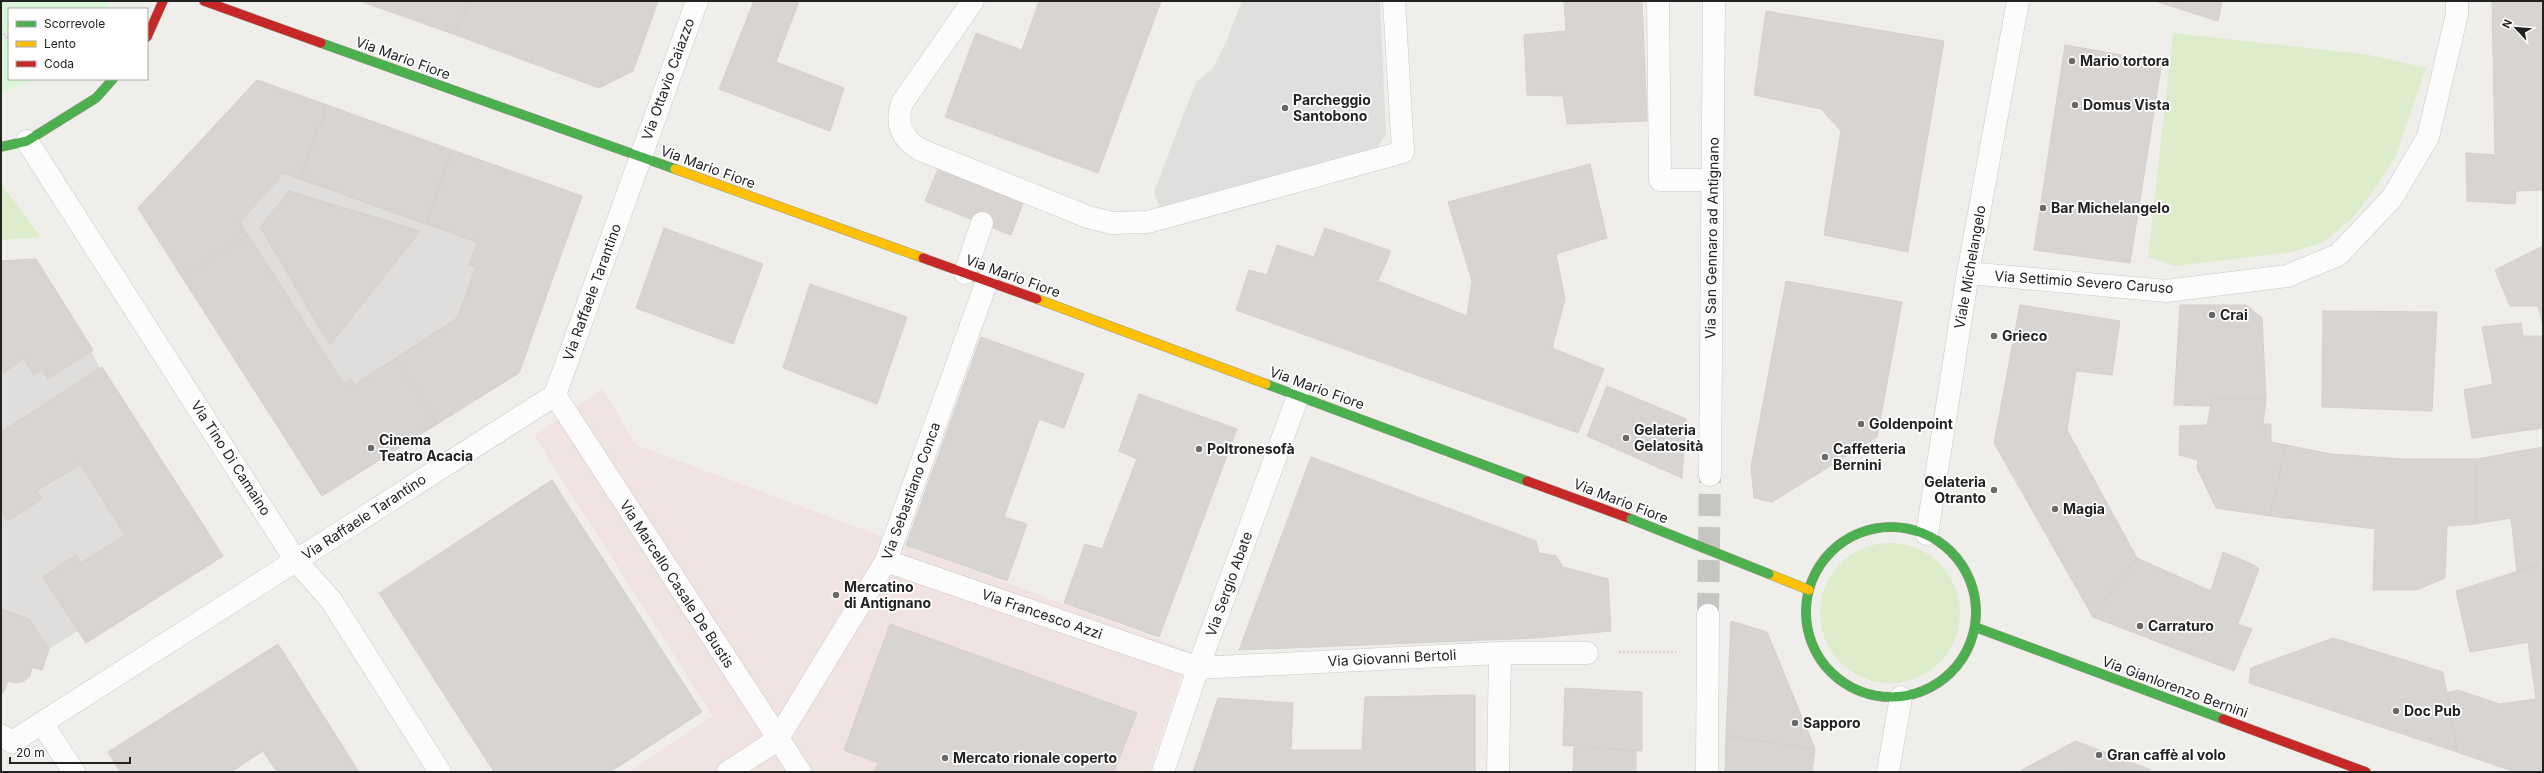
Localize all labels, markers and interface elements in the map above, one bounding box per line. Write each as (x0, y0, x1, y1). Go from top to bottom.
legend (8, 8, 148, 80)
north arrow (2496, 8, 2536, 48)
street label: Via Ottavio Caiazzo (638, 15, 698, 142)
text: Scorrevole (44, 16, 105, 31)
text: N (2499, 17, 2515, 30)
street label: Via Mario Fiore (353, 32, 453, 83)
text: Lento (44, 36, 76, 51)
place label: Mario tortora (2080, 52, 2169, 69)
text: Coda (44, 56, 74, 71)
marker: Mario tortora (2067, 56, 2077, 66)
place label: Parcheggio Santobono (1293, 91, 1371, 124)
place label: Domus Vista (2083, 96, 2170, 113)
marker: Domus Vista (2070, 100, 2080, 110)
marker: Parcheggio Santobono (1280, 103, 1290, 113)
street label: Via San Gennaro ad Antignano (1701, 137, 1722, 339)
street label: Via Mario Fiore (658, 141, 758, 192)
place label: Bar Michelangelo (2051, 199, 2170, 216)
marker: Bar Michelangelo (2038, 203, 2048, 213)
street label: Viale Michelangelo (1950, 204, 1989, 330)
street label: Via Raffaele Tarantino (559, 221, 624, 363)
street label: Via Mario Fiore (963, 250, 1063, 301)
street label: Via Settimio Severo Caruso (1994, 267, 2174, 296)
place label: Crai (2220, 306, 2248, 323)
marker: Crai (2207, 310, 2217, 320)
place label: Grieco (2002, 327, 2048, 344)
marker: Grieco (1989, 331, 1999, 341)
street label: Via Mario Fiore (1267, 362, 1367, 413)
street label: Via Tino Di Camaino (188, 397, 275, 518)
place label: Goldenpoint (1869, 415, 1953, 432)
marker: Goldenpoint (1856, 419, 1866, 429)
street label: Via Sebastiano Conca (878, 420, 943, 562)
place label: Gelateria Gelatosità (1634, 421, 1703, 454)
place label: Cinema Teatro Acacia (379, 431, 473, 464)
marker: Gelateria Gelatosità (1621, 433, 1631, 443)
place label: Poltronesofà (1207, 440, 1295, 457)
place label: Caffetteria Bernini (1833, 440, 1906, 473)
marker: Cinema Teatro Acacia (366, 443, 376, 453)
marker: Poltronesofà (1194, 444, 1204, 454)
marker: Caffetteria Bernini (1820, 452, 1830, 462)
street label: Via Raffaele Tarantino (298, 470, 429, 563)
place label: Gelateria Otranto (1924, 473, 1986, 506)
street label: Via Mario Fiore (1572, 475, 1671, 526)
marker: Gelateria Otranto (1989, 485, 1999, 495)
street label: Via Marcello Casale De Bustis (617, 497, 738, 671)
place label: Magia (2063, 500, 2105, 517)
marker: Magia (2050, 504, 2060, 514)
street label: Via Sergio Abate (1202, 529, 1255, 639)
place label: Mercatino di Antignano (844, 578, 931, 611)
street label: Via Francesco Azzi (980, 585, 1105, 642)
marker: Mercatino di Antignano (831, 590, 841, 600)
place label: Carraturo (2148, 617, 2214, 634)
marker: Carraturo (2135, 621, 2145, 631)
street label: Via Giovanni Bertoli (1327, 646, 1457, 669)
street label: Via Gianlorenzo Bernini (2100, 652, 2250, 721)
place label: Doc Pub (2404, 702, 2461, 719)
marker: Doc Pub (2391, 706, 2401, 716)
place label: Sapporo (1803, 714, 1861, 731)
marker: Sapporo (1790, 718, 1800, 728)
scale bar (10, 739, 130, 765)
text: 20 m (16, 745, 45, 760)
place label: Gran caffè al volo (2107, 746, 2226, 763)
place label: Mercato rionale coperto (953, 749, 1118, 766)
marker: Gran caffè al volo (2094, 750, 2104, 760)
marker: Mercato rionale coperto (940, 753, 950, 763)

